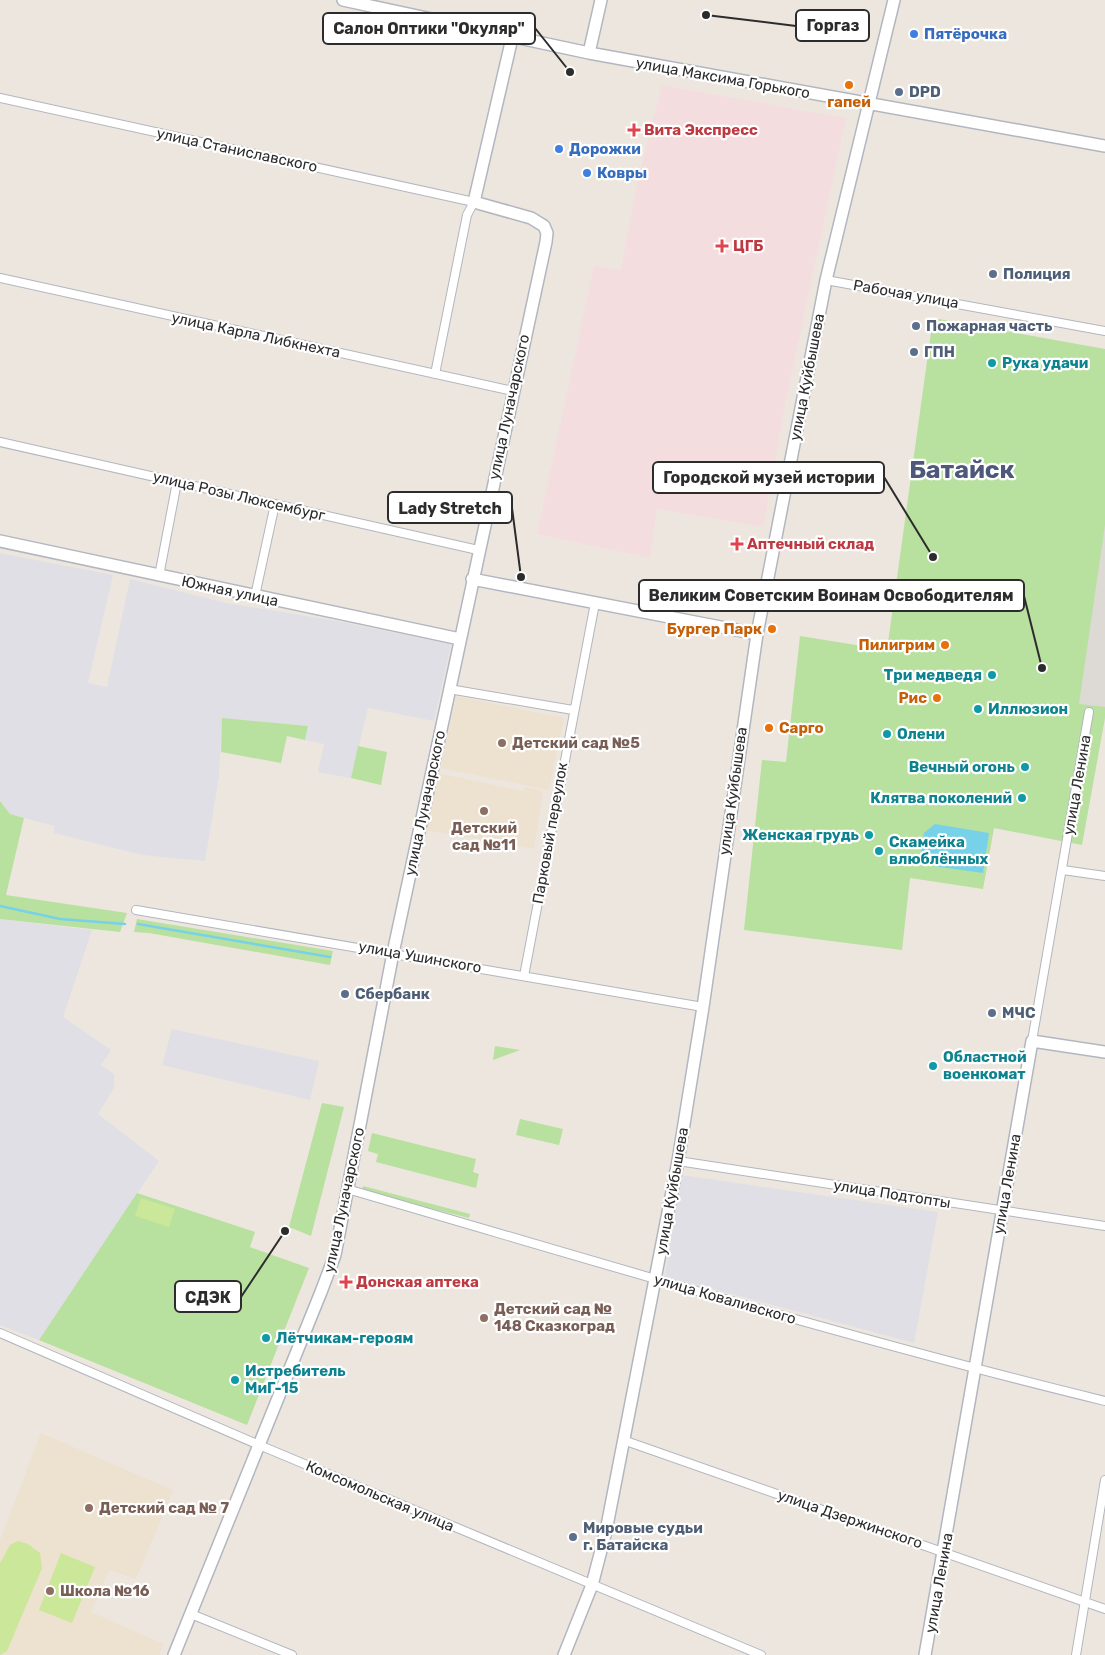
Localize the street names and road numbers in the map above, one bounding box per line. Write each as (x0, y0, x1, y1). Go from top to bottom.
street label: улица Максима Горького (635, 54, 811, 102)
street label: улица Станиславского (155, 124, 319, 176)
street label: Рабочая улица (852, 276, 960, 312)
street label: улица Карла Либкнехта (170, 308, 342, 362)
street label: улица Куйбышева (786, 312, 828, 442)
street label: улица Луначарского (485, 333, 533, 481)
street label: улица Розы Люксембург (151, 467, 328, 525)
street label: Южная улица (180, 572, 280, 610)
street label: улица Куйбышева (715, 726, 751, 856)
street label: улица Луначарского (401, 729, 449, 877)
street label: улица Ленина (1059, 733, 1095, 837)
street label: Парковый переулок (529, 761, 571, 905)
street label: улица Ушинского (357, 937, 483, 977)
street label: улица Луначарского (320, 1126, 368, 1274)
street label: улица Куйбышева (652, 1126, 692, 1256)
street label: улица Ленина (989, 1132, 1025, 1236)
street label: улица Подтопты (832, 1176, 952, 1212)
street label: улица Коваливского (652, 1270, 798, 1328)
street label: Комсомольская улица (303, 1457, 457, 1535)
street label: улица Дзержинского (775, 1486, 925, 1552)
street label: улица Ленина (921, 1531, 957, 1635)

